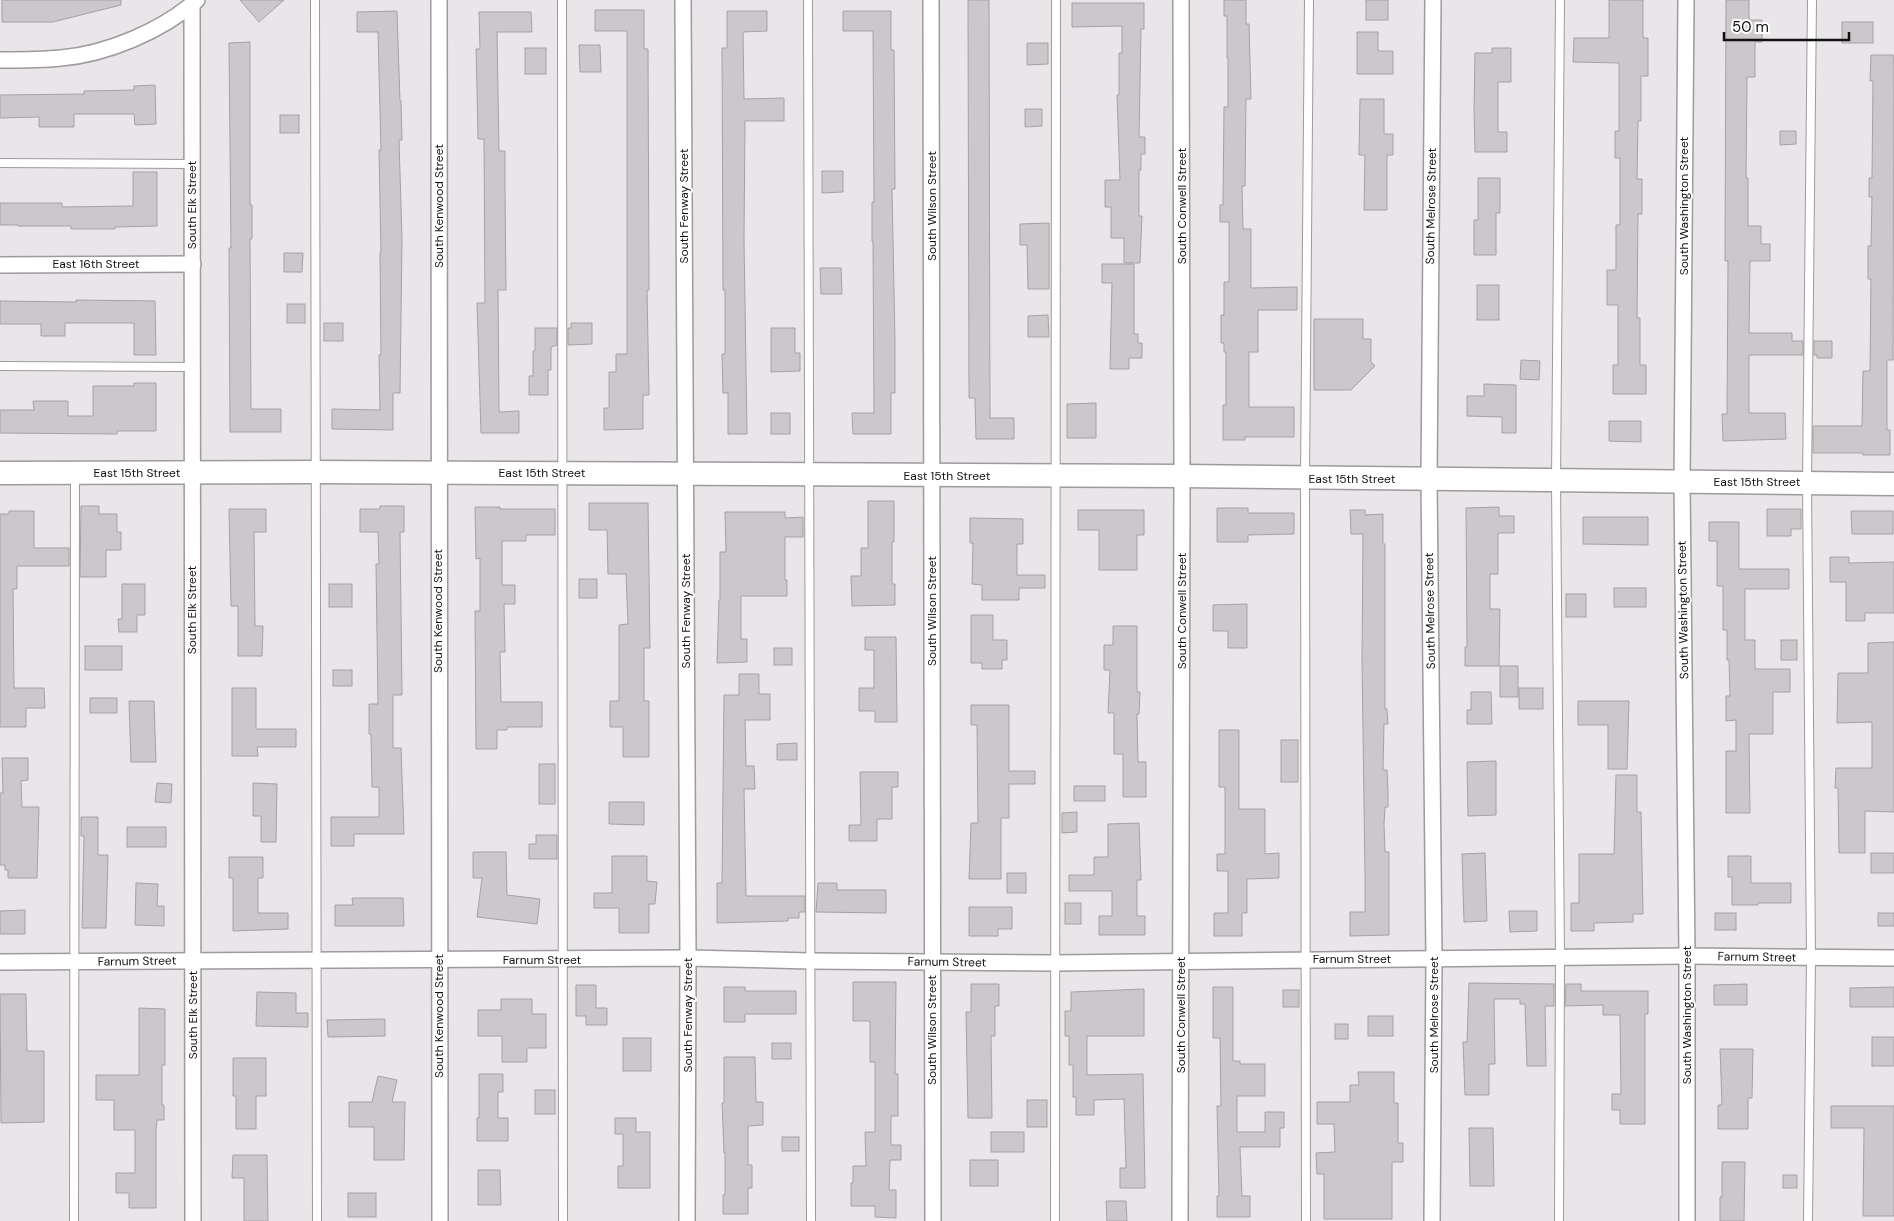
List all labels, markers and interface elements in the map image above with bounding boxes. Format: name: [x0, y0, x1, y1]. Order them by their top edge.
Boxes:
scale bar: [1724, 10, 1849, 42]
text: 50 m: [1732, 17, 1769, 37]
street label: South Washington Street: [1676, 136, 1692, 275]
street label: South Kenwood Street: [431, 144, 447, 268]
street label: South Conwell Street: [1174, 147, 1190, 264]
street label: South Melrose Street: [1422, 147, 1440, 264]
street label: South Fenway Street: [676, 148, 692, 263]
street label: South Wilson Street: [924, 151, 940, 261]
street label: South Elk Street: [184, 160, 200, 249]
street label: East 16th Street: [52, 256, 140, 272]
street label: East 15th Street: [94, 465, 181, 481]
street label: East 15th Street: [499, 465, 586, 481]
street label: East 15th Street: [904, 468, 991, 484]
street label: East 15th Street: [1309, 471, 1396, 487]
street label: East 15th Street: [1714, 474, 1801, 490]
street label: South Washington Street: [1674, 540, 1692, 679]
street label: South Kenwood Street: [430, 549, 446, 673]
street label: South Conwell Street: [1174, 552, 1190, 669]
street label: South Melrose Street: [1421, 552, 1439, 669]
street label: South Fenway Street: [678, 553, 694, 668]
street label: South Wilson Street: [924, 556, 940, 666]
street label: South Elk Street: [184, 565, 200, 654]
street label: South Washington Street: [1679, 945, 1695, 1084]
street label: Farnum Street: [1718, 948, 1797, 966]
street label: Farnum Street: [1313, 951, 1392, 967]
street label: Farnum Street: [98, 952, 177, 970]
street label: Farnum Street: [503, 952, 582, 968]
street label: Farnum Street: [908, 953, 987, 971]
street label: South Kenwood Street: [431, 954, 447, 1078]
street label: South Conwell Street: [1173, 956, 1189, 1073]
street label: South Melrose Street: [1426, 956, 1442, 1073]
street label: South Fenway Street: [680, 957, 696, 1072]
street label: South Elk Street: [185, 970, 201, 1059]
street label: South Wilson Street: [924, 975, 940, 1085]

